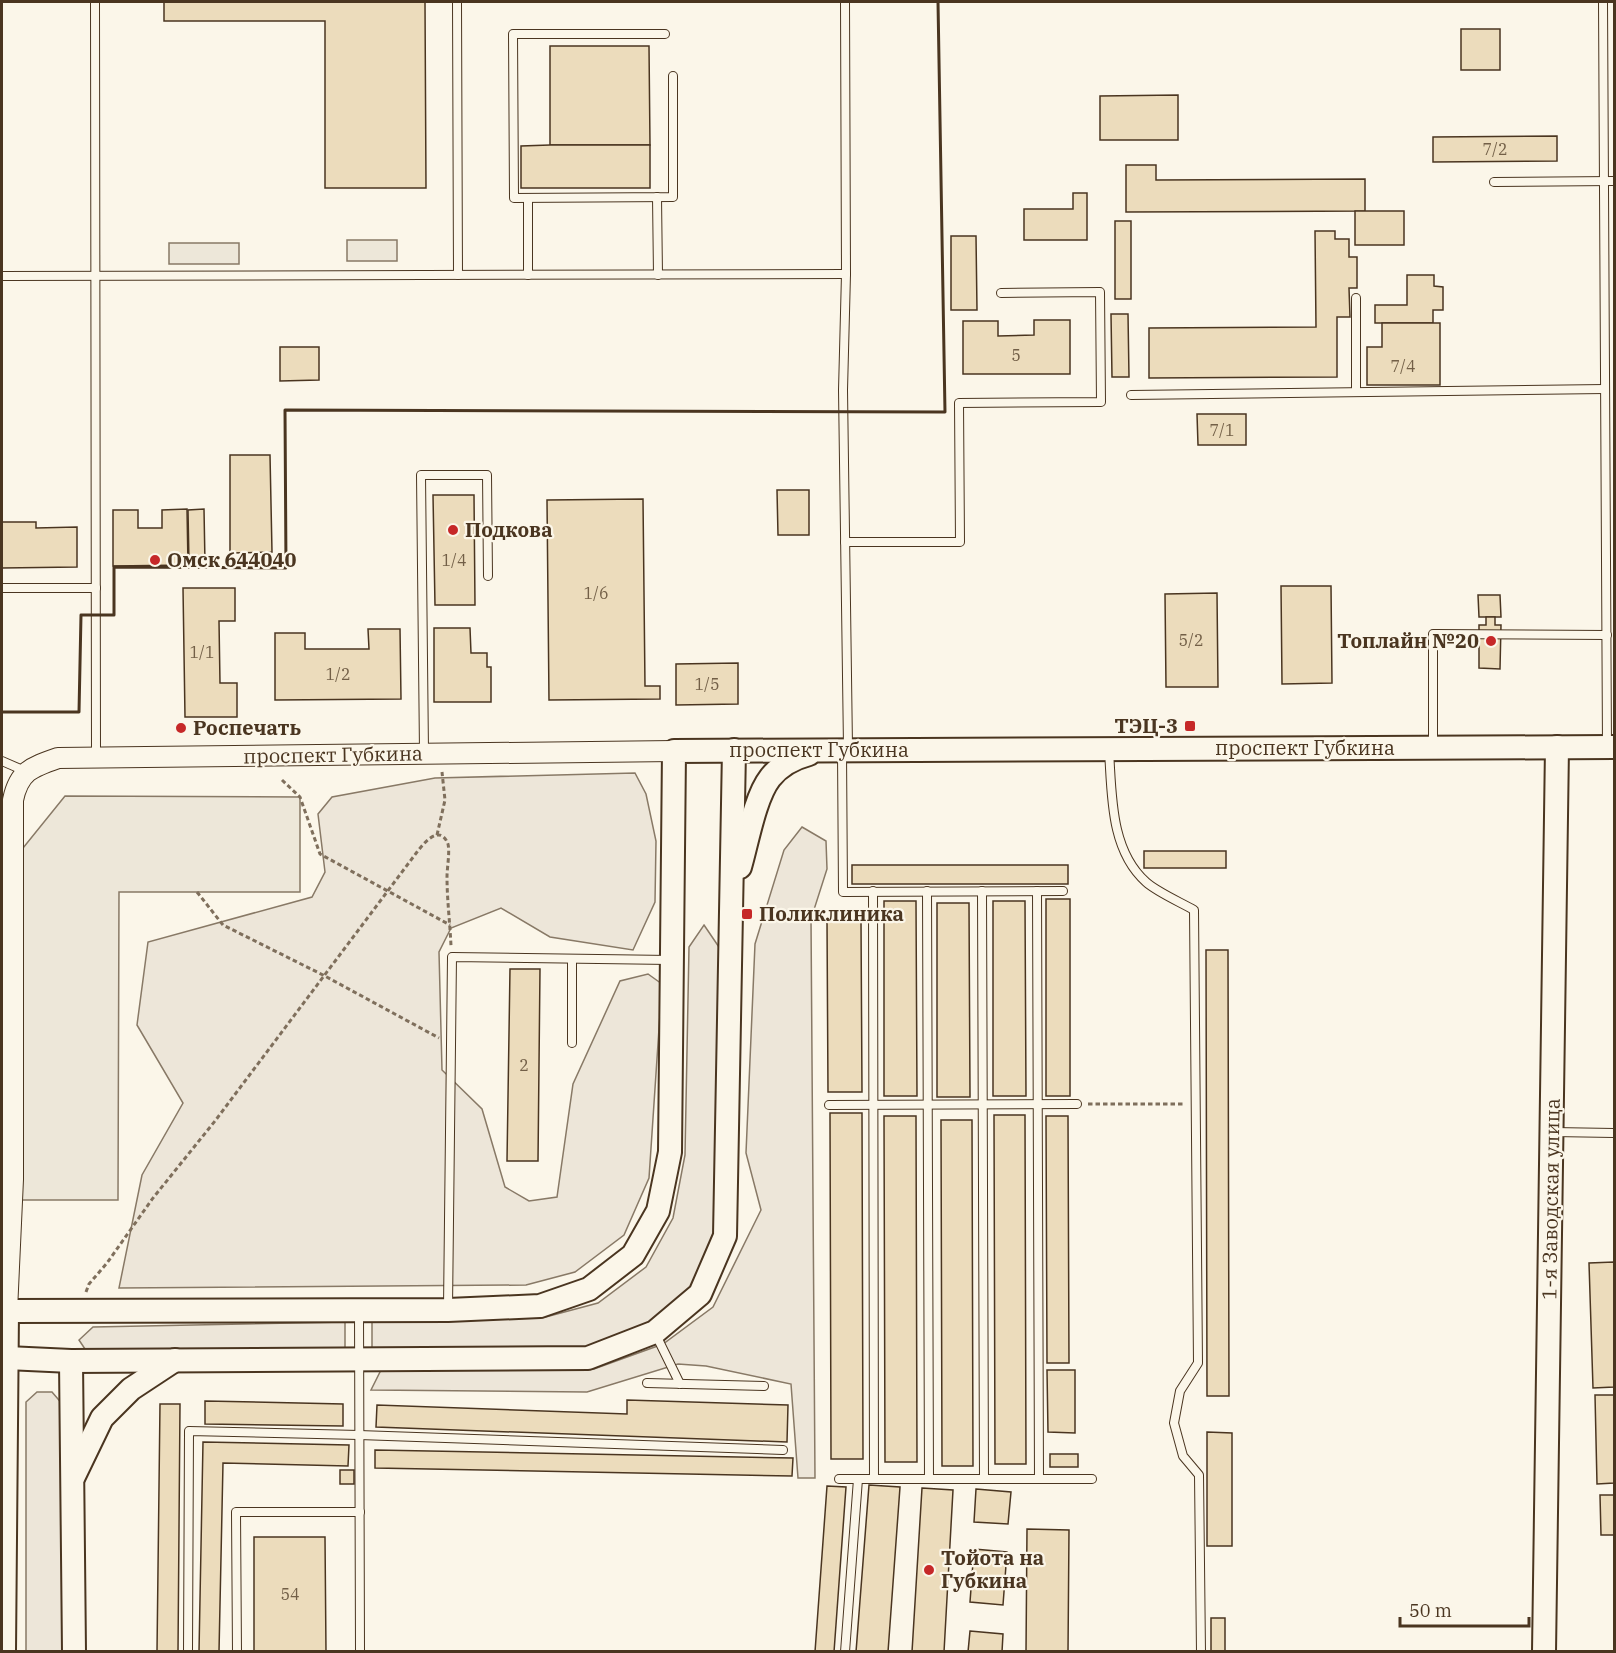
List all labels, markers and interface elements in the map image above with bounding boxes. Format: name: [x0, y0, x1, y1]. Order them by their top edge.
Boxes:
house number: 7/2: [1482, 139, 1508, 159]
house number: 5: [1011, 345, 1021, 365]
house number: 7/4: [1390, 356, 1416, 376]
house number: 7/1: [1209, 420, 1235, 440]
place label: Подкова: [465, 516, 553, 543]
marker: Подкова: [446, 523, 460, 537]
place label: Омск 644040: [167, 546, 297, 573]
house number: 1/4: [441, 550, 467, 570]
marker: Омск 644040: [148, 553, 162, 567]
house number: 1/6: [583, 583, 609, 603]
place label: Топлайн №20: [1337, 627, 1479, 654]
house number: 5/2: [1178, 630, 1204, 650]
marker: Топлайн №20: [1484, 634, 1498, 648]
house number: 1/1: [189, 642, 215, 662]
house number: 1/2: [325, 664, 351, 684]
house number: 1/5: [694, 674, 720, 694]
place label: ТЭЦ-3: [1115, 712, 1178, 739]
place label: Роспечать: [193, 714, 301, 741]
marker: ТЭЦ-3: [1183, 719, 1197, 733]
marker: Роспечать: [174, 721, 188, 735]
street label: проспект Губкина: [1215, 734, 1395, 761]
street label: проспект Губкина: [729, 736, 909, 763]
street label: проспект Губкина: [243, 739, 423, 770]
place label: Поликлиника: [759, 900, 904, 927]
marker: Поликлиника: [740, 907, 754, 921]
house number: 2: [519, 1055, 529, 1075]
street label: 1-я Заводская улица: [1535, 1098, 1566, 1300]
place label: Тойота на Губкина: [941, 1544, 1044, 1594]
marker: Тойота на Губкина: [922, 1563, 936, 1577]
house number: 54: [280, 1584, 300, 1604]
scale bar: [1400, 1590, 1529, 1628]
text: 50 m: [1409, 1599, 1452, 1622]

